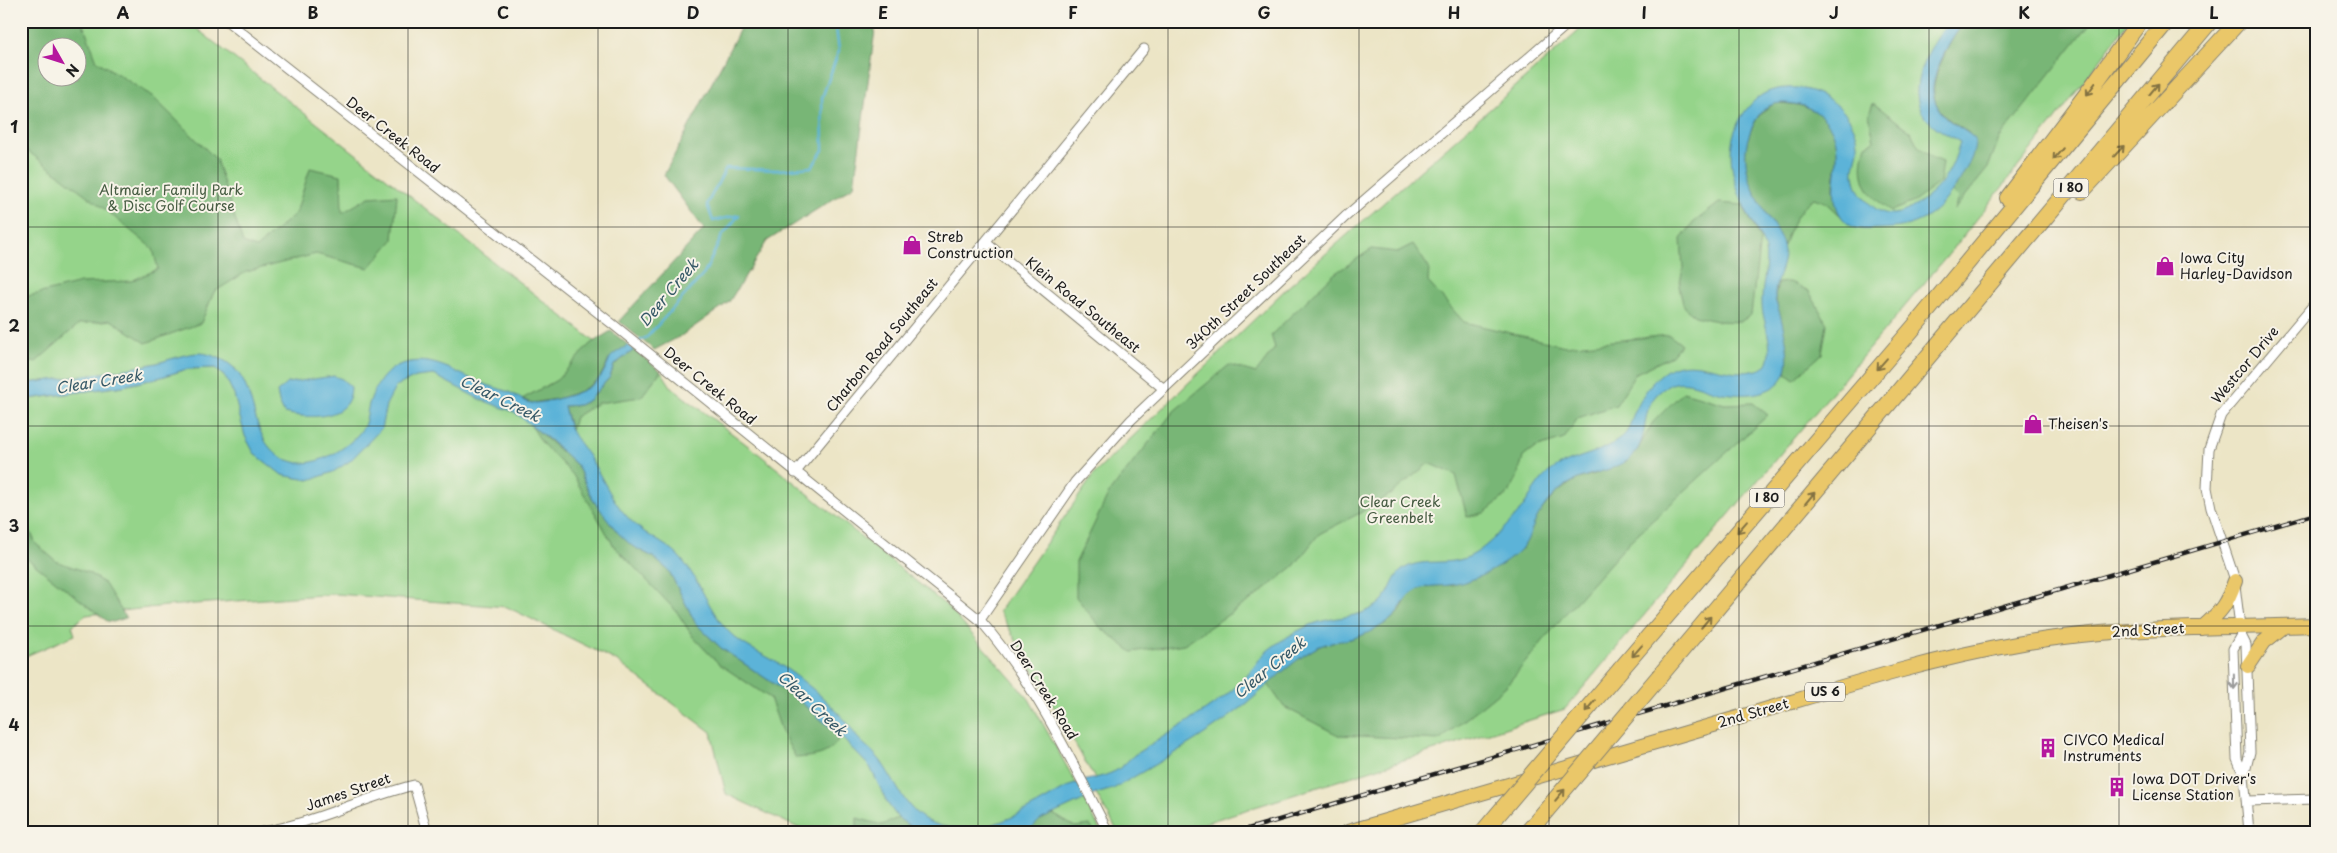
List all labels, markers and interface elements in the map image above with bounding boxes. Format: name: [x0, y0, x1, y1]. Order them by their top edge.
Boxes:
text: A: [117, 0, 130, 24]
text: B: [308, 0, 319, 24]
text: C: [497, 0, 509, 24]
text: D: [687, 0, 699, 24]
text: E: [878, 0, 888, 24]
text: F: [1068, 0, 1078, 24]
text: G: [1257, 0, 1271, 24]
text: H: [1448, 0, 1460, 24]
text: I: [1641, 0, 1647, 24]
text: J: [1829, 0, 1839, 24]
text: K: [2018, 0, 2030, 24]
text: L: [2209, 0, 2219, 24]
north arrow: [38, 38, 88, 88]
text: N: [61, 60, 84, 81]
one-way arrow: [2086, 82, 2096, 96]
one-way arrow: [2149, 83, 2160, 96]
street label: Deer Creek Road: [342, 91, 445, 178]
text: 1: [10, 114, 18, 138]
one-way arrow: [2113, 145, 2125, 158]
one-way arrow: [2053, 147, 2064, 160]
road number: I 80: [2054, 178, 2088, 198]
park label: Altmaier Family Park & Disc Golf Course: [99, 179, 244, 216]
place label: Streb Construction: [927, 226, 1013, 263]
street label: 340th Street Southeast: [1181, 229, 1310, 354]
shop icon: Streb Construction: [901, 234, 923, 256]
place label: Iowa City Harley-Davidson: [2180, 247, 2293, 284]
water label: Deer Creek: [633, 252, 704, 331]
street label: Klein Road Southeast: [1021, 252, 1146, 358]
shop icon: Iowa City Harley-Davidson: [2154, 255, 2176, 277]
street label: Charbon Road Southeast: [821, 273, 943, 416]
text: 2: [8, 313, 20, 337]
street label: Westcor Drive: [2206, 321, 2283, 408]
street label: Deer Creek Road: [659, 342, 761, 430]
one-way arrow: [1877, 357, 1888, 370]
water label: Clear Creek: [54, 362, 144, 399]
water label: Clear Creek: [457, 368, 546, 427]
shop icon: Theisen's: [2022, 413, 2044, 435]
place label: Theisen's: [2048, 413, 2108, 434]
road number: I 80: [1750, 488, 1784, 508]
park label: Clear Creek Greenbelt: [1359, 491, 1441, 528]
one-way arrow: [1805, 491, 1816, 504]
text: 3: [9, 513, 19, 537]
one-way arrow: [1737, 521, 1748, 534]
one-way arrow: [1700, 616, 1711, 629]
street label: 2nd Street: [2111, 617, 2185, 642]
water label: Clear Creek: [1228, 630, 1311, 703]
street label: Deer Creek Road: [1005, 636, 1083, 744]
one-way arrow: [1631, 644, 1642, 657]
water label: Clear Creek: [773, 665, 853, 742]
one-way arrow: [2229, 673, 2239, 689]
road number: US 6: [1805, 682, 1845, 702]
street label: 2nd Street: [1715, 692, 1791, 733]
one-way arrow: [1584, 700, 1595, 713]
text: 4: [9, 712, 20, 736]
place label: CIVCO Medical Instruments: [2063, 729, 2165, 766]
building icon: CIVCO Medical Instruments: [2037, 737, 2059, 759]
street label: James Street: [303, 767, 393, 816]
place label: Iowa DOT Driver's License Station: [2132, 768, 2256, 805]
building icon: Iowa DOT Driver's License Station: [2106, 776, 2128, 798]
one-way arrow: [1554, 788, 1565, 801]

